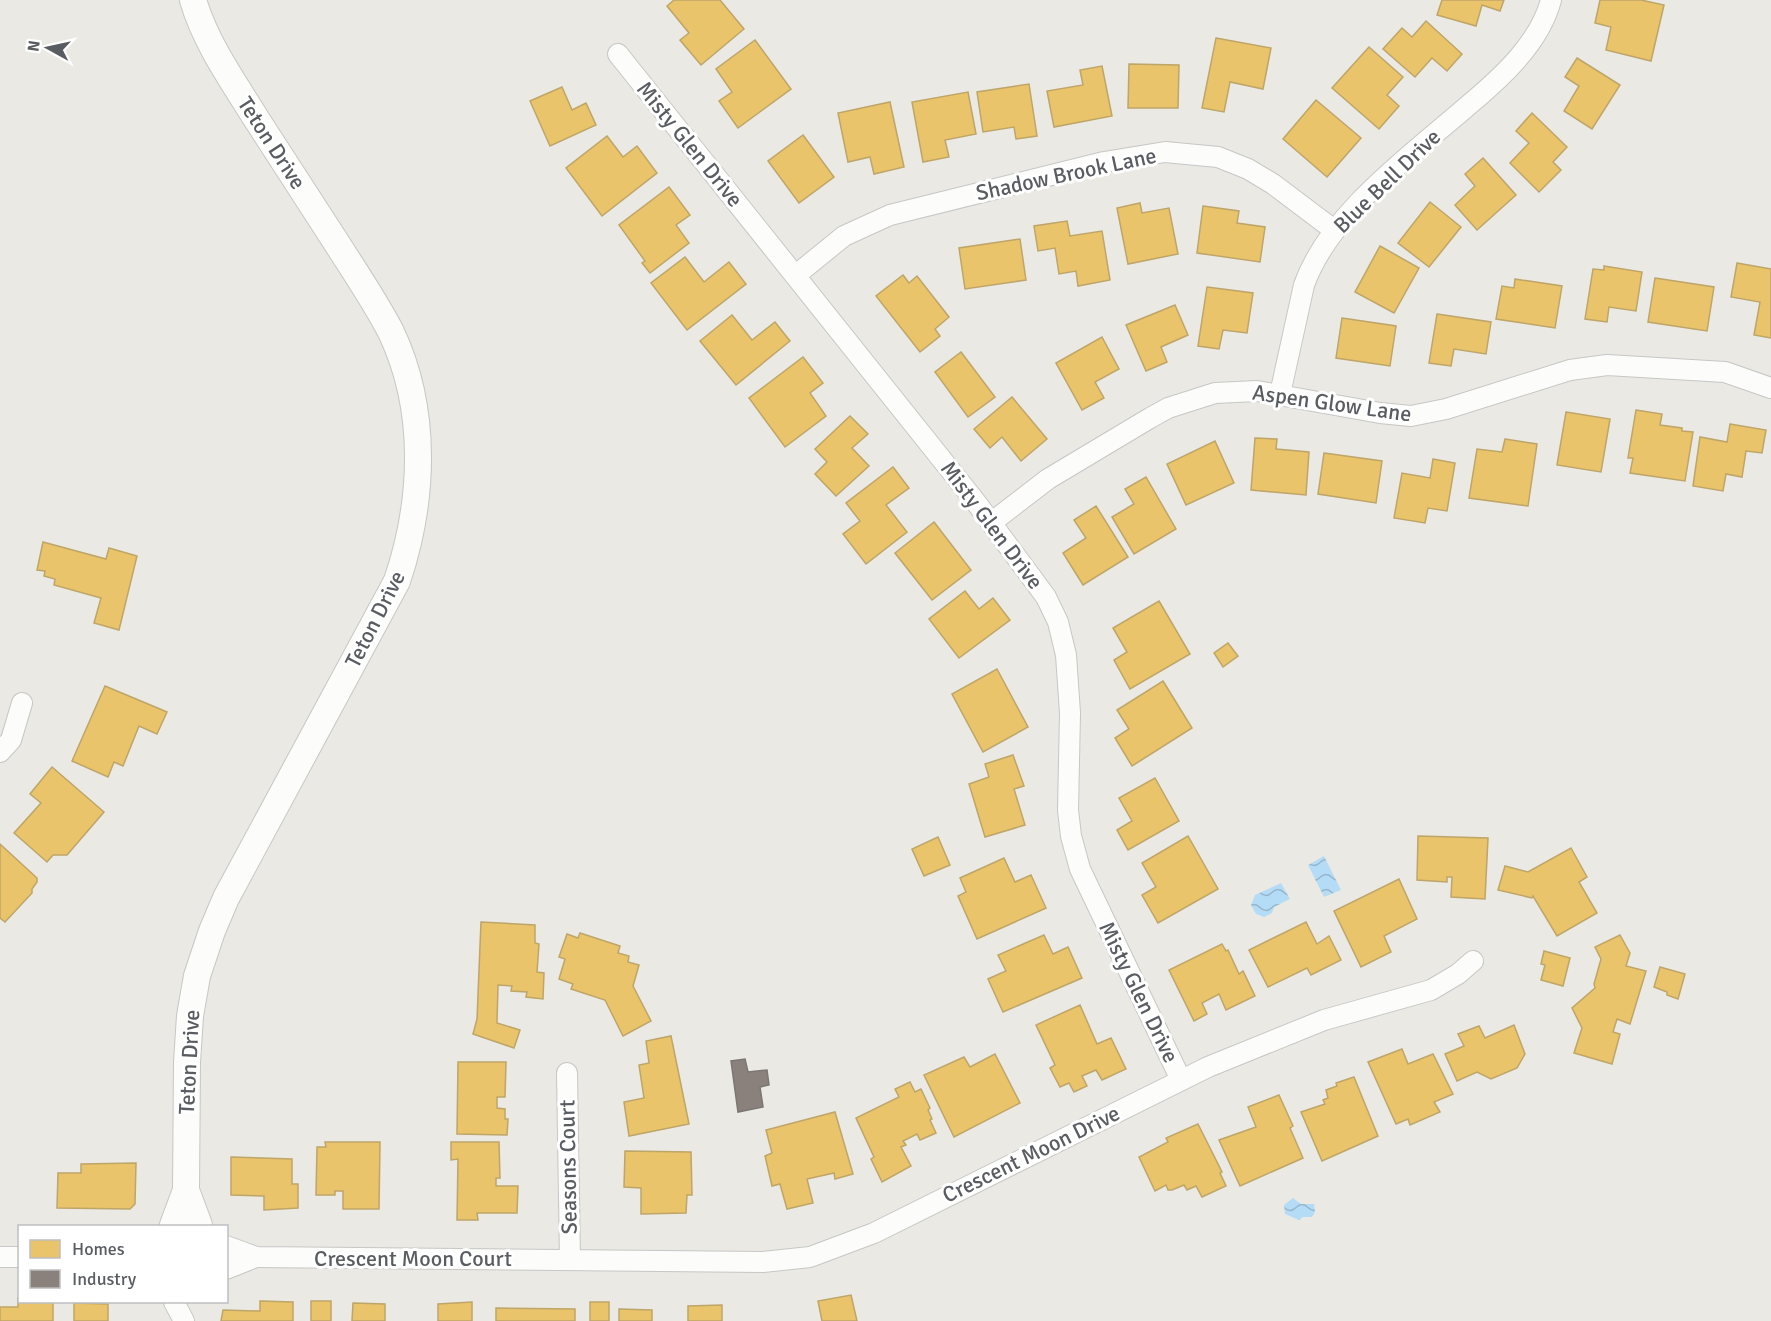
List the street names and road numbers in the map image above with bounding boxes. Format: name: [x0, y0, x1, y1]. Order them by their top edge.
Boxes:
street label: Misty Glen Drive: [631, 76, 749, 212]
street label: Teton Drive: [232, 92, 312, 194]
street label: Blue Bell Drive: [1328, 123, 1446, 239]
street label: Shadow Brook Lane: [973, 142, 1159, 206]
street label: Aspen Glow Lane: [1251, 378, 1413, 428]
street label: Misty Glen Drive: [935, 455, 1049, 595]
street label: Teton Drive: [339, 566, 411, 672]
street label: Misty Glen Drive: [1093, 917, 1185, 1067]
street label: Teton Drive: [173, 1009, 205, 1115]
street label: Seasons Court: [553, 1099, 583, 1235]
street label: Crescent Moon Drive: [938, 1099, 1124, 1209]
street label: Crescent Moon Court: [314, 1245, 512, 1272]

